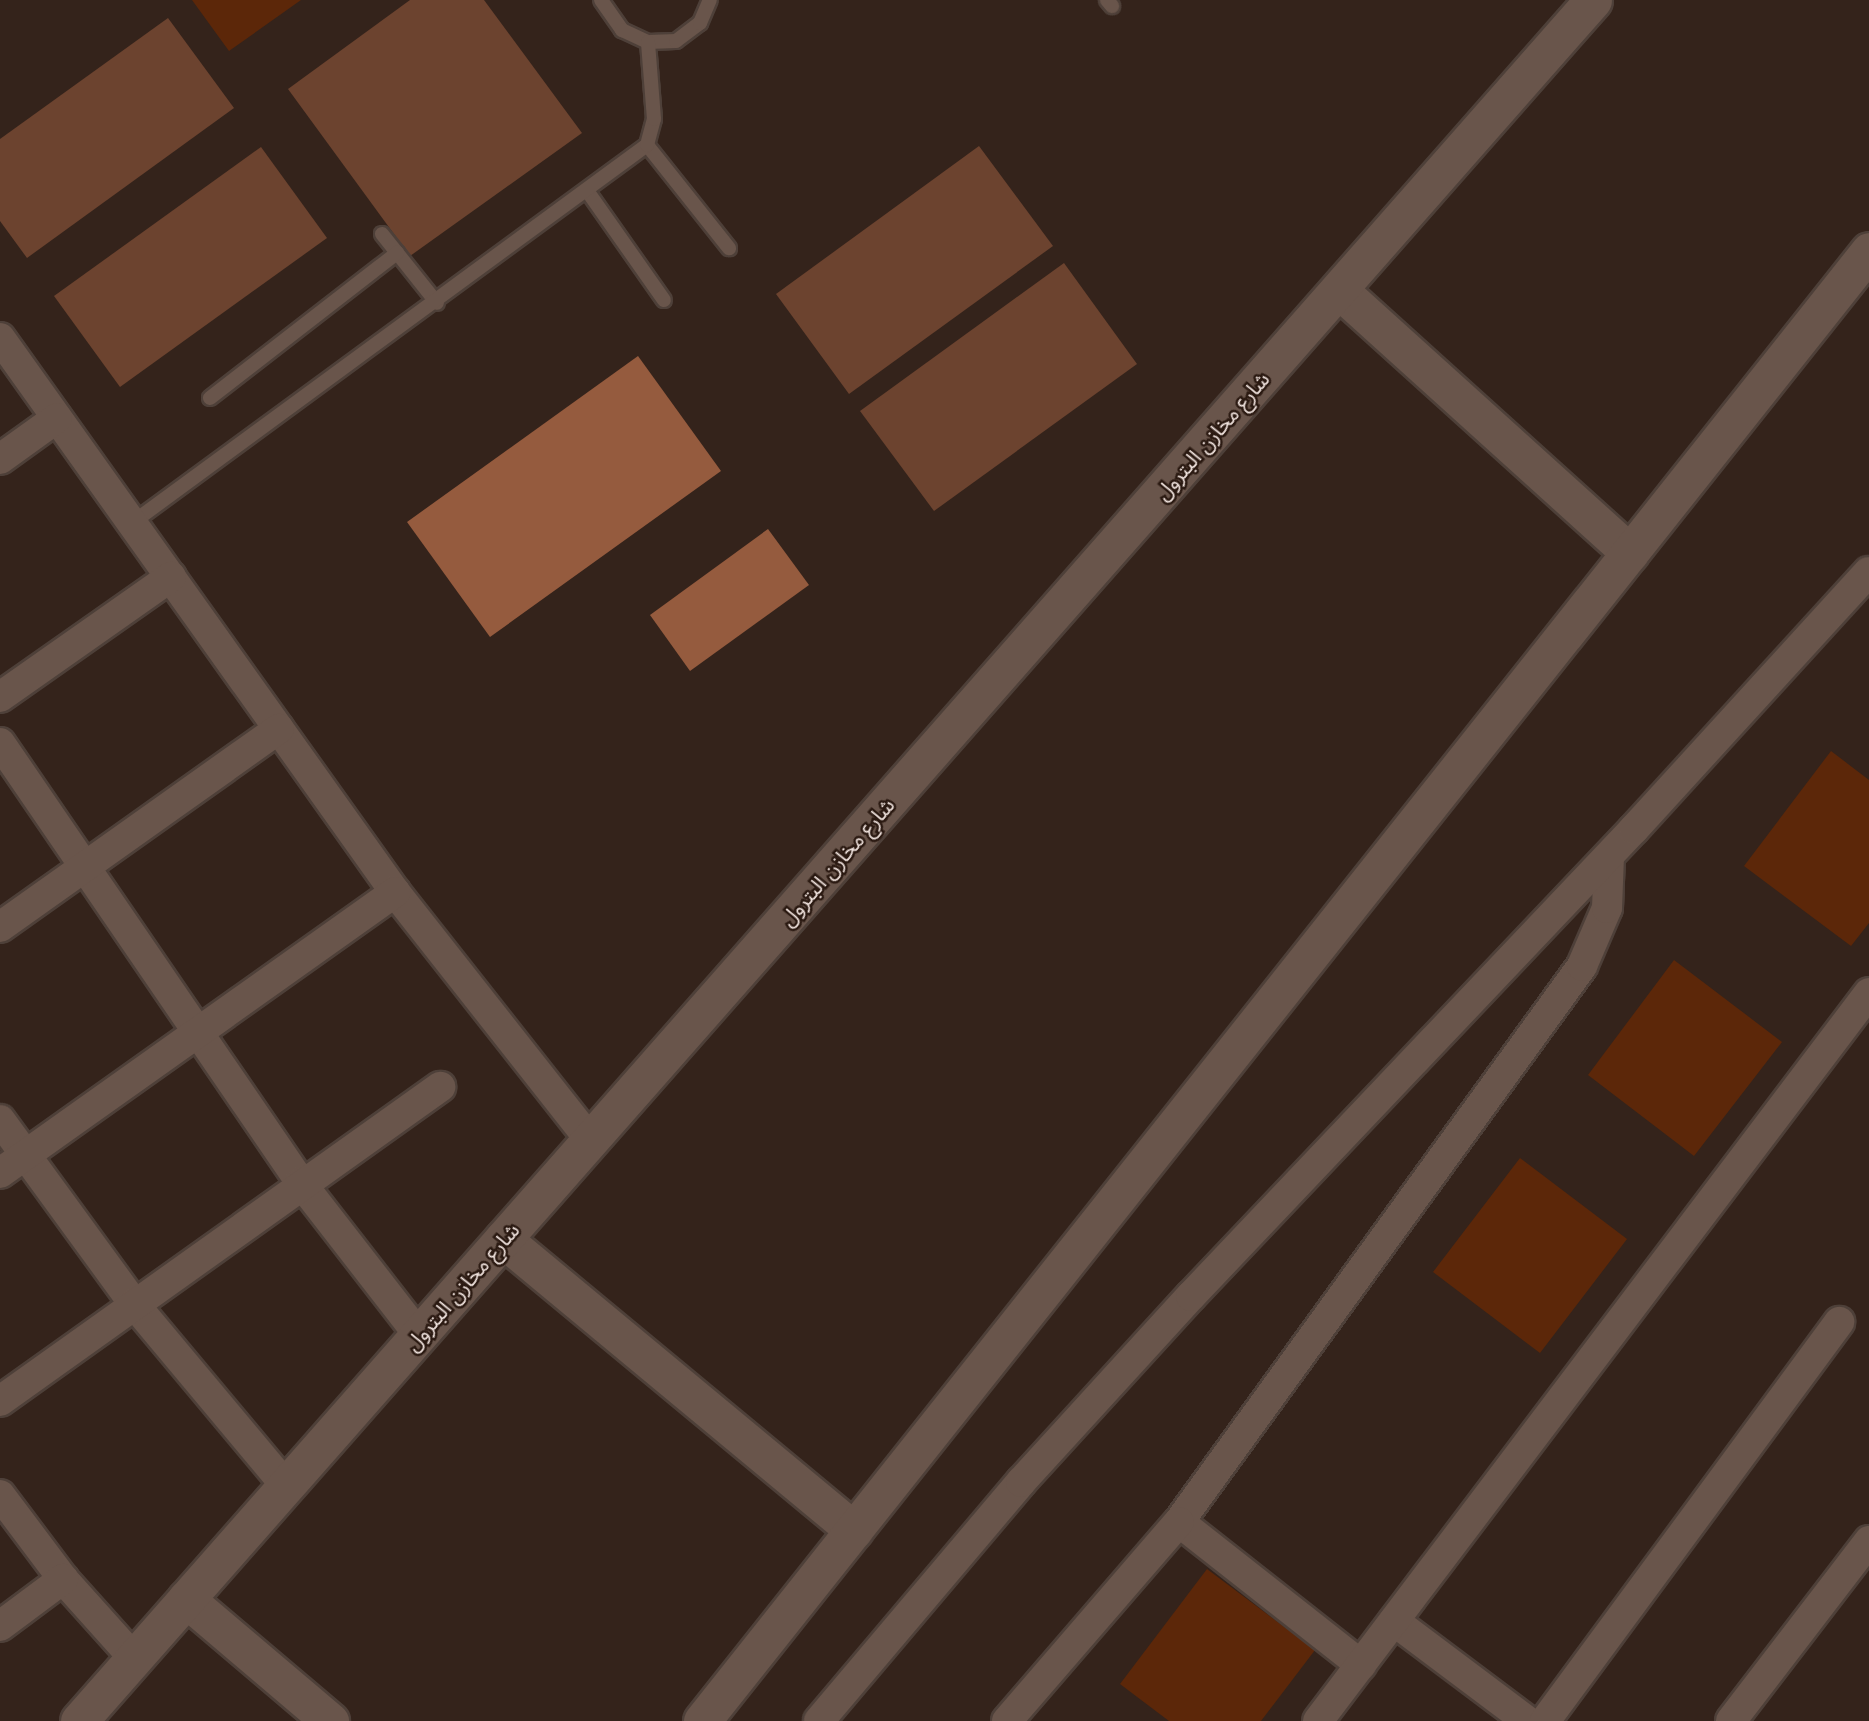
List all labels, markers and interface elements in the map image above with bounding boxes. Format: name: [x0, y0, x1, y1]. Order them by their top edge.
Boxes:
street label: شارع مخازن البترول: [1148, 366, 1274, 504]
street label: شارع مخازن البترول: [773, 792, 899, 930]
street label: شارع مخازن البترول: [398, 1217, 524, 1355]

